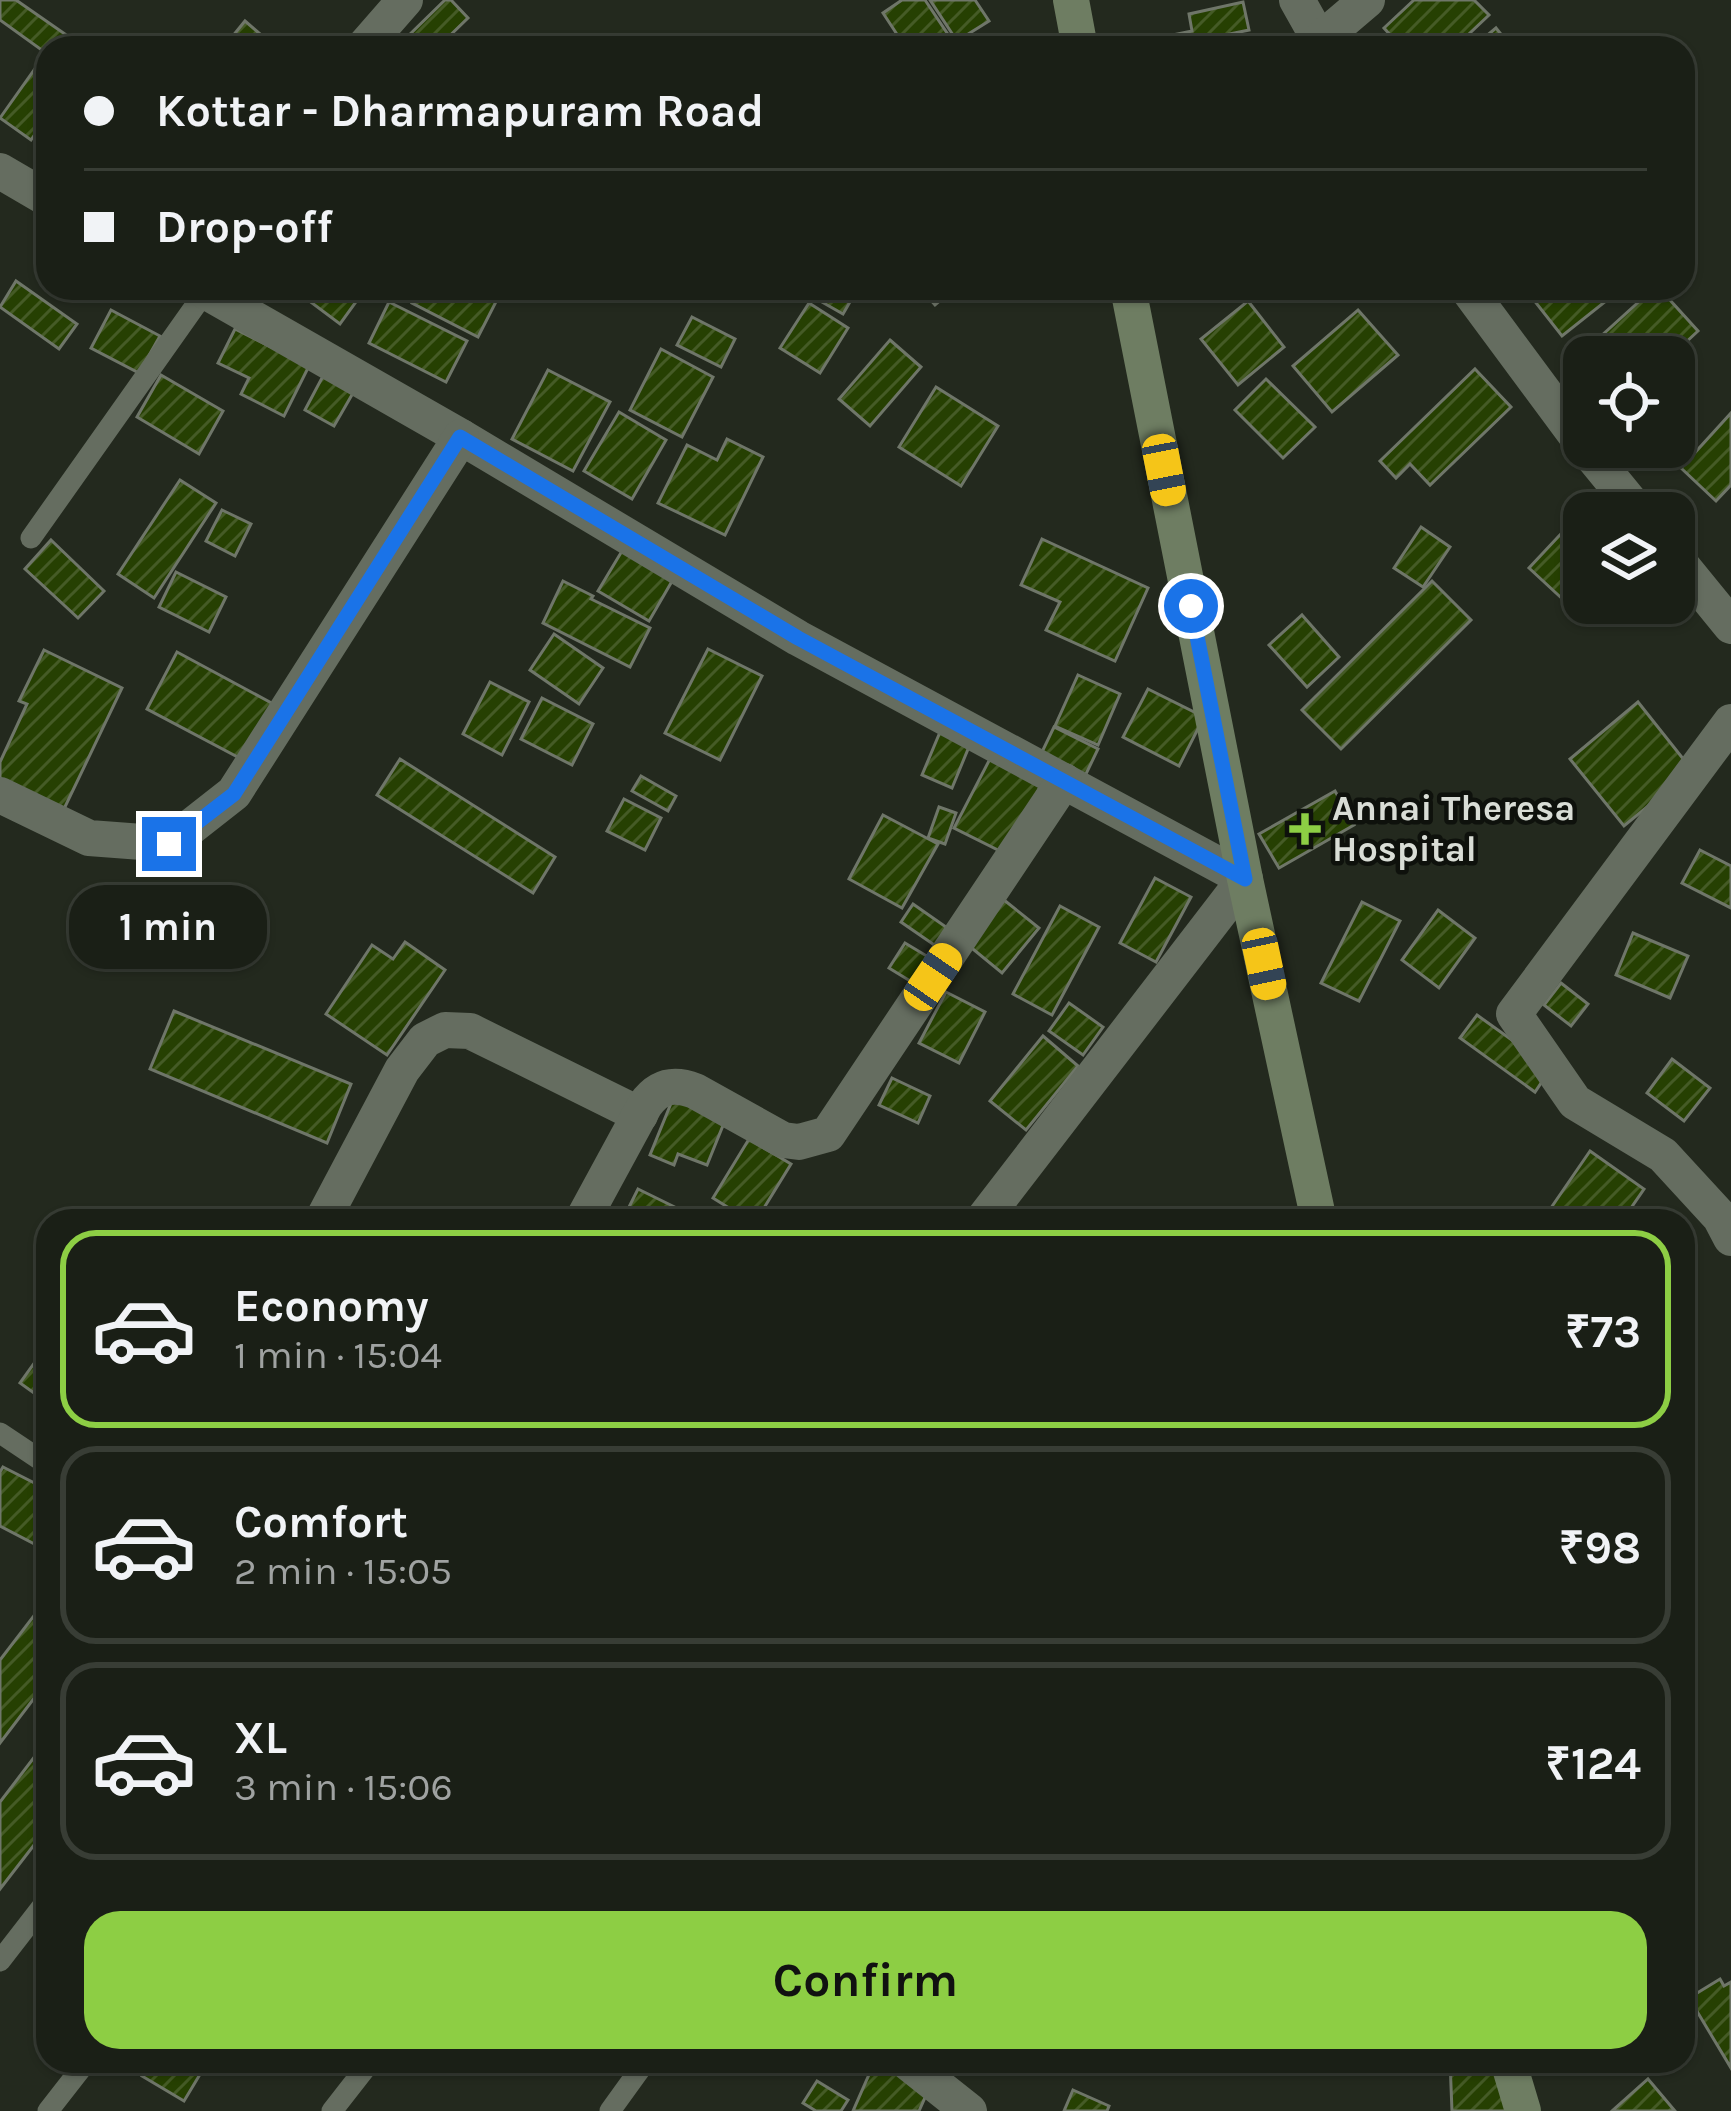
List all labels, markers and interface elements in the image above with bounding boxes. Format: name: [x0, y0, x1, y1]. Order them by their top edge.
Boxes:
text: Kottar - Dharmapuram Road: [156, 85, 764, 137]
text: Drop-off: [156, 201, 333, 253]
map controls: [1563, 336, 1695, 624]
button: locate: [1563, 336, 1695, 468]
car: [1139, 431, 1189, 509]
button: layers: [1563, 492, 1695, 624]
route start: [1164, 579, 1218, 633]
place label: Annai Theresa Hospital: [1332, 787, 1575, 870]
marker: Annai Theresa Hospital: [1289, 813, 1321, 845]
route end: [142, 817, 196, 871]
callout: 1 min: [70, 886, 268, 970]
text: 1 min: [119, 904, 217, 950]
car: [1239, 925, 1289, 1003]
car: [898, 937, 968, 1017]
icon: car: [90, 1275, 198, 1383]
text: Economy: [234, 1280, 429, 1332]
text: ₹73: [1565, 1306, 1641, 1358]
text: 1 min · 15:04: [234, 1332, 442, 1378]
icon: car: [90, 1491, 198, 1599]
text: Comfort: [234, 1496, 408, 1548]
text: ₹98: [1559, 1522, 1641, 1574]
text: 2 min · 15:05: [234, 1548, 452, 1594]
icon: car: [90, 1707, 198, 1815]
text: XL: [234, 1712, 287, 1764]
text: ₹124: [1545, 1738, 1641, 1790]
text: 3 min · 15:06: [234, 1764, 453, 1810]
button: Confirm: [84, 1911, 1647, 2049]

